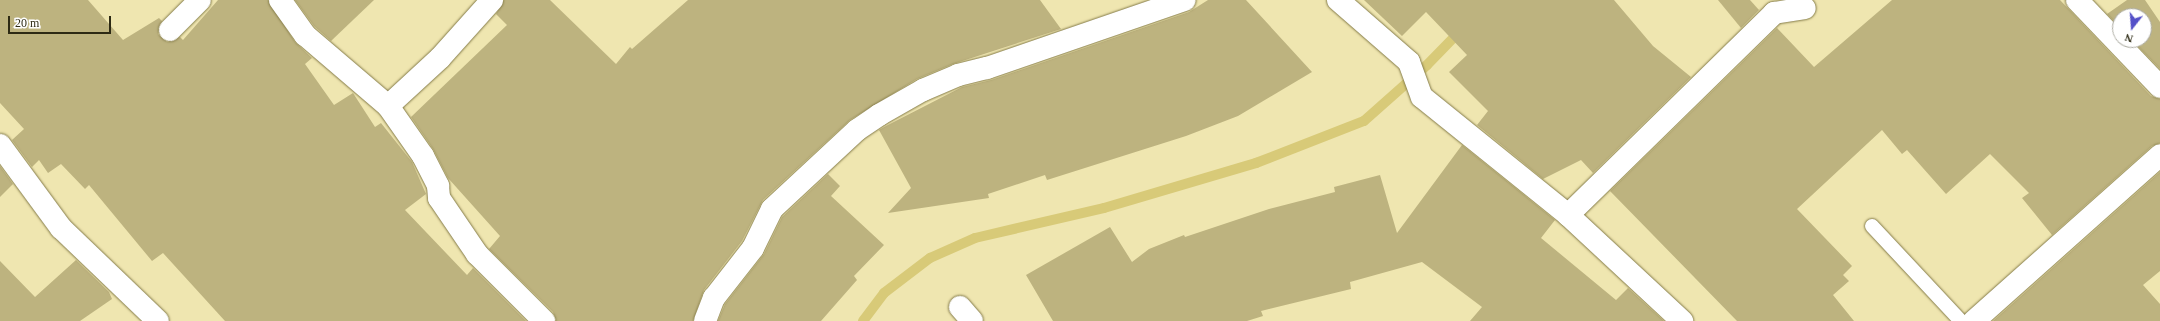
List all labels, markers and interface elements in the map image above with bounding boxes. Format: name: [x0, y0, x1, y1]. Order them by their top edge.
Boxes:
scale bar: [10, 8, 113, 34]
north arrow: [2112, 8, 2152, 48]
text: 20 m: [15, 16, 39, 30]
text: N: [2123, 32, 2134, 45]

